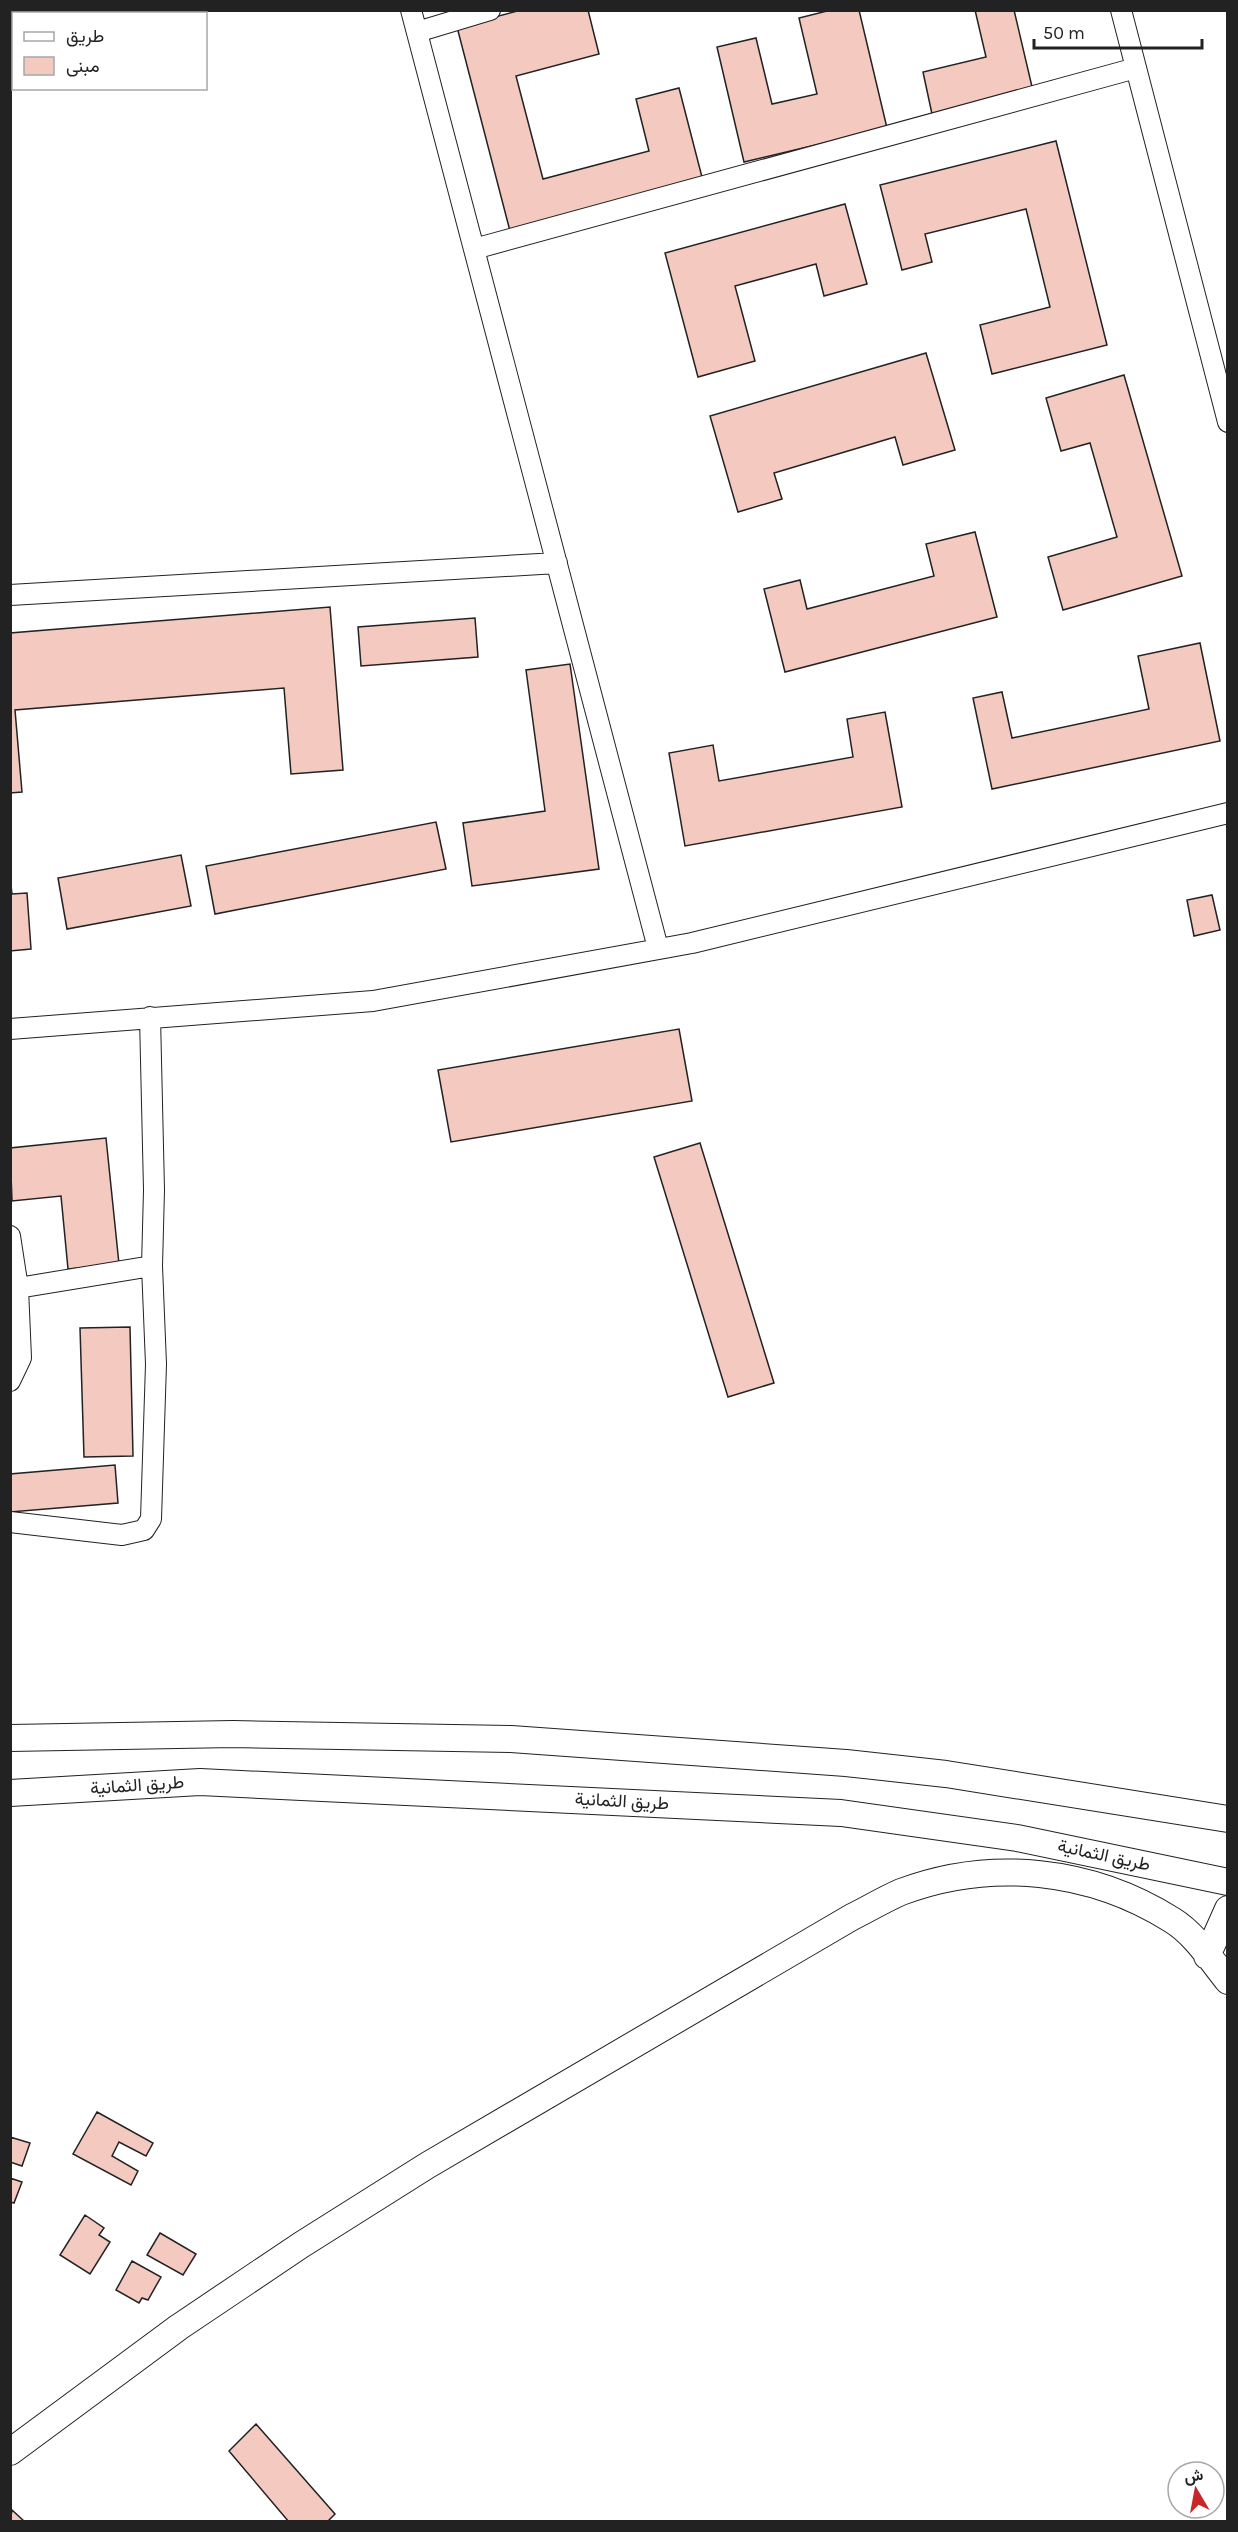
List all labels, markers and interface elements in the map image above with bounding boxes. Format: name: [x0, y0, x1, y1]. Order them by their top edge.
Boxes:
legend: [12, 12, 207, 90]
scale bar: [1034, 12, 1202, 50]
text: 50 m: [1043, 22, 1085, 44]
text: طريق: [66, 25, 104, 47]
text: مبنى: [66, 55, 100, 77]
street label: طريق الثمانية: [89, 1771, 185, 1799]
street label: طريق الثمانية: [574, 1788, 670, 1814]
street label: طريق الثمانية: [1056, 1834, 1152, 1876]
north arrow: [1166, 2460, 1226, 2520]
text: ش: [1182, 2465, 1205, 2487]

